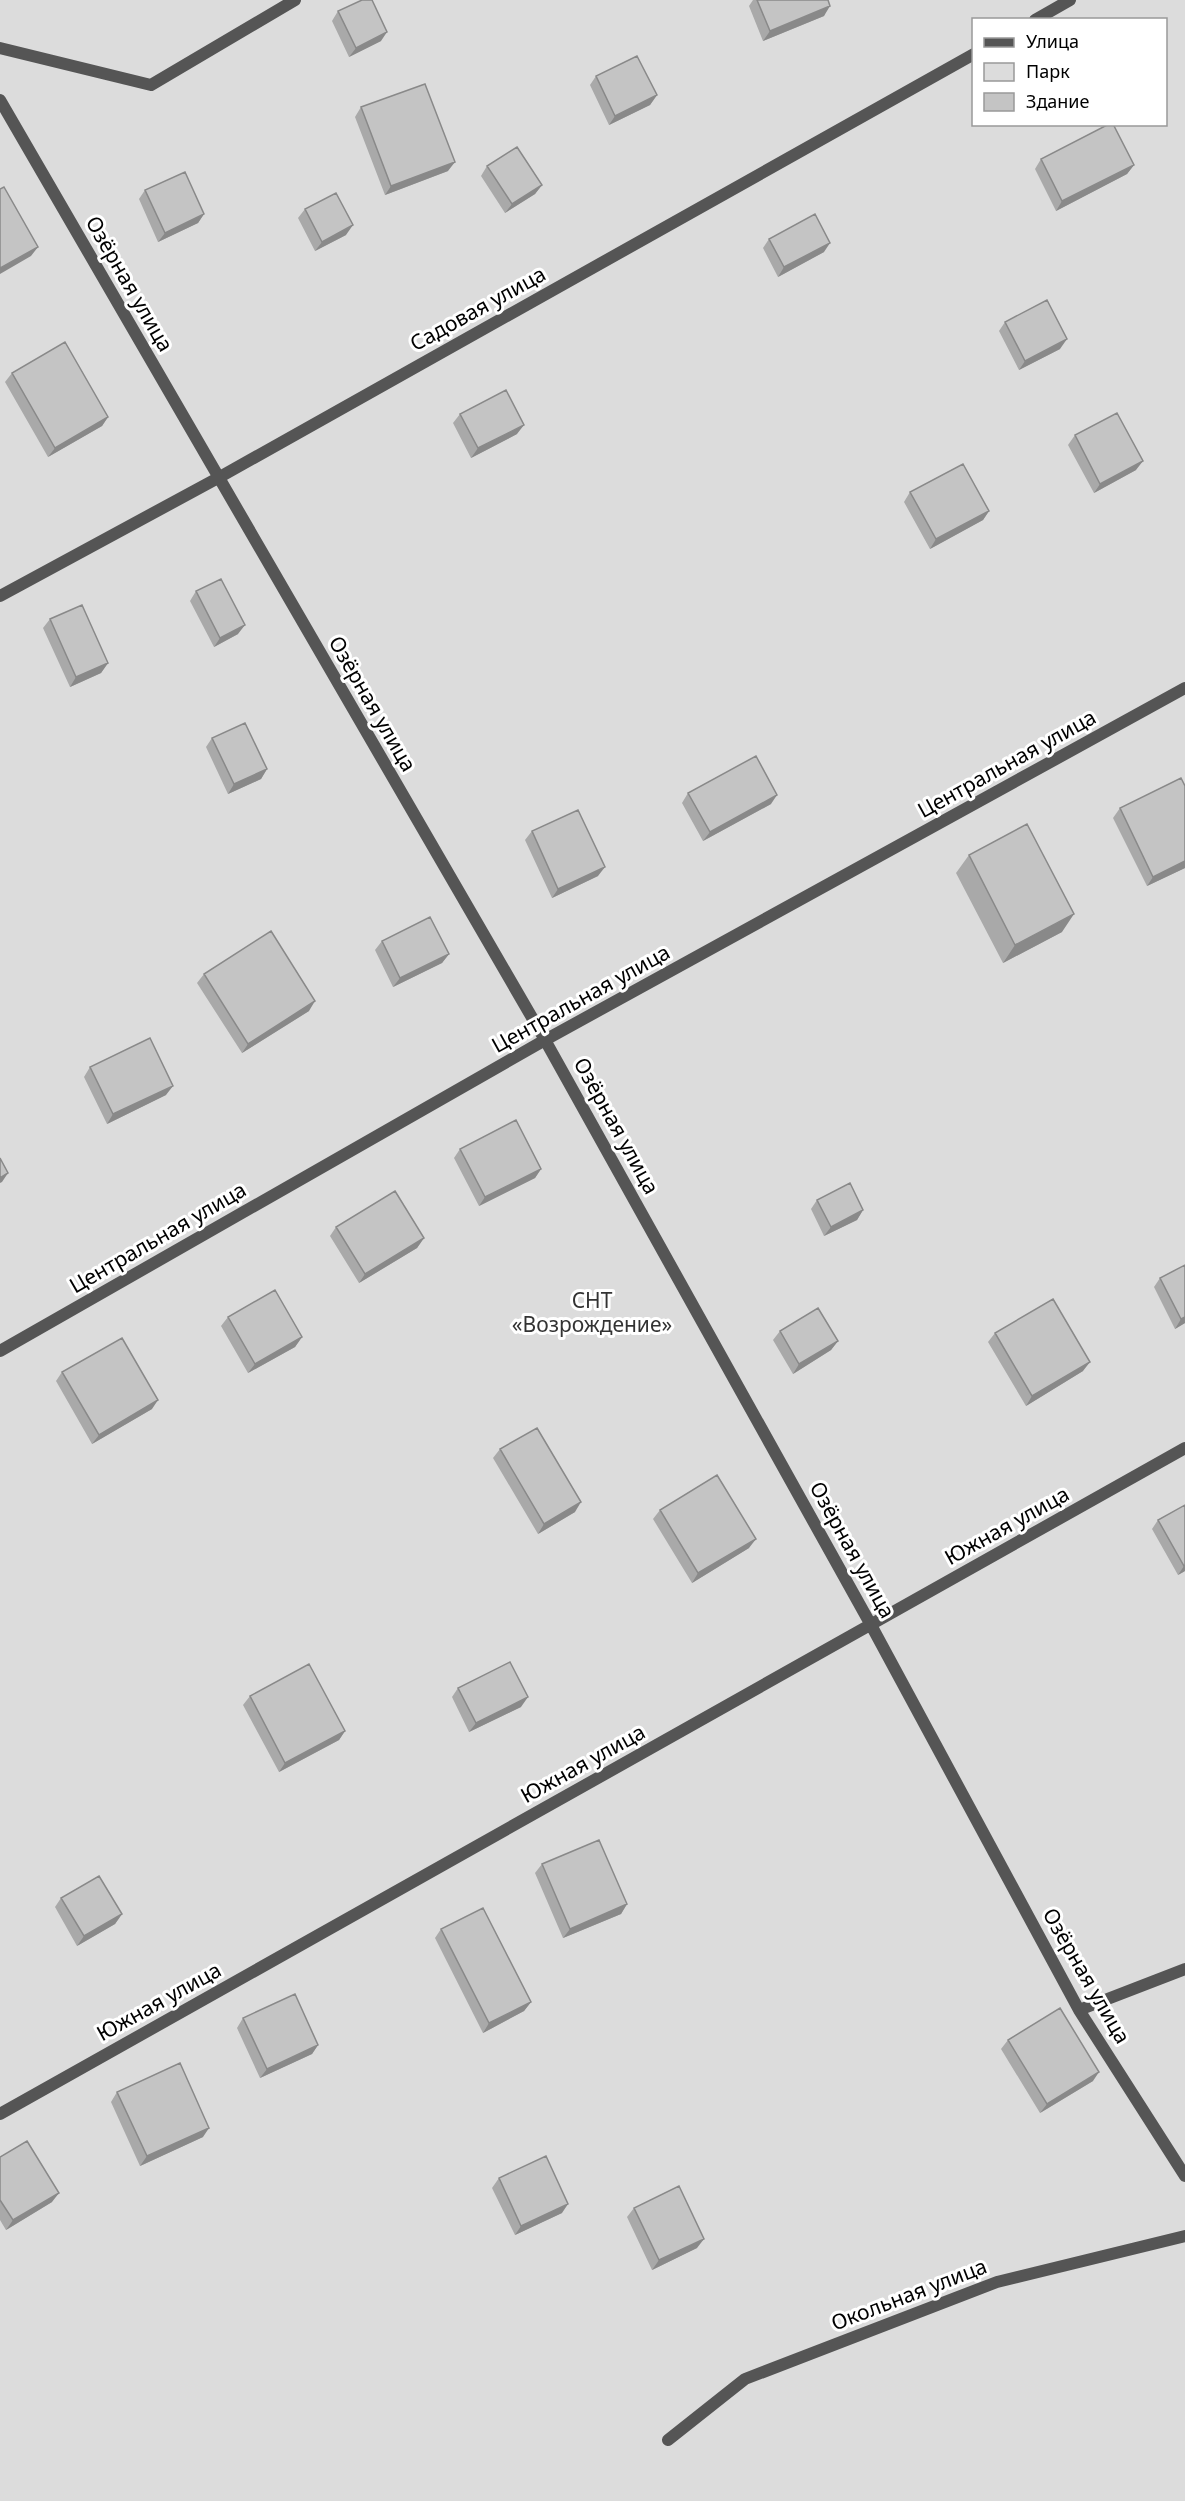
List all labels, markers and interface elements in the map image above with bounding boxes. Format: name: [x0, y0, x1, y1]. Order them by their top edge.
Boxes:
legend: [972, 18, 1167, 126]
text: Улица: [1026, 29, 1079, 53]
text: Парк: [1026, 59, 1070, 83]
text: Здание: [1026, 89, 1090, 113]
street label: Озёрная улица: [80, 211, 180, 356]
street label: Садовая улица: [405, 259, 550, 357]
street label: Озёрная улица: [323, 631, 423, 776]
street label: Центральная улица: [912, 702, 1101, 824]
street label: Центральная улица: [486, 937, 675, 1059]
street label: Озёрная улица: [568, 1052, 666, 1199]
street label: Центральная улица: [64, 1175, 251, 1299]
park label: СНТ «Возрождение»: [512, 1286, 672, 1338]
street label: Озёрная улица: [804, 1476, 902, 1623]
street label: Южная улица: [939, 1479, 1074, 1571]
street label: Южная улица: [515, 1717, 650, 1809]
street label: Озёрная улица: [1037, 1903, 1137, 2048]
street label: Южная улица: [91, 1955, 226, 2047]
street label: Окольная улица: [827, 2251, 991, 2337]

